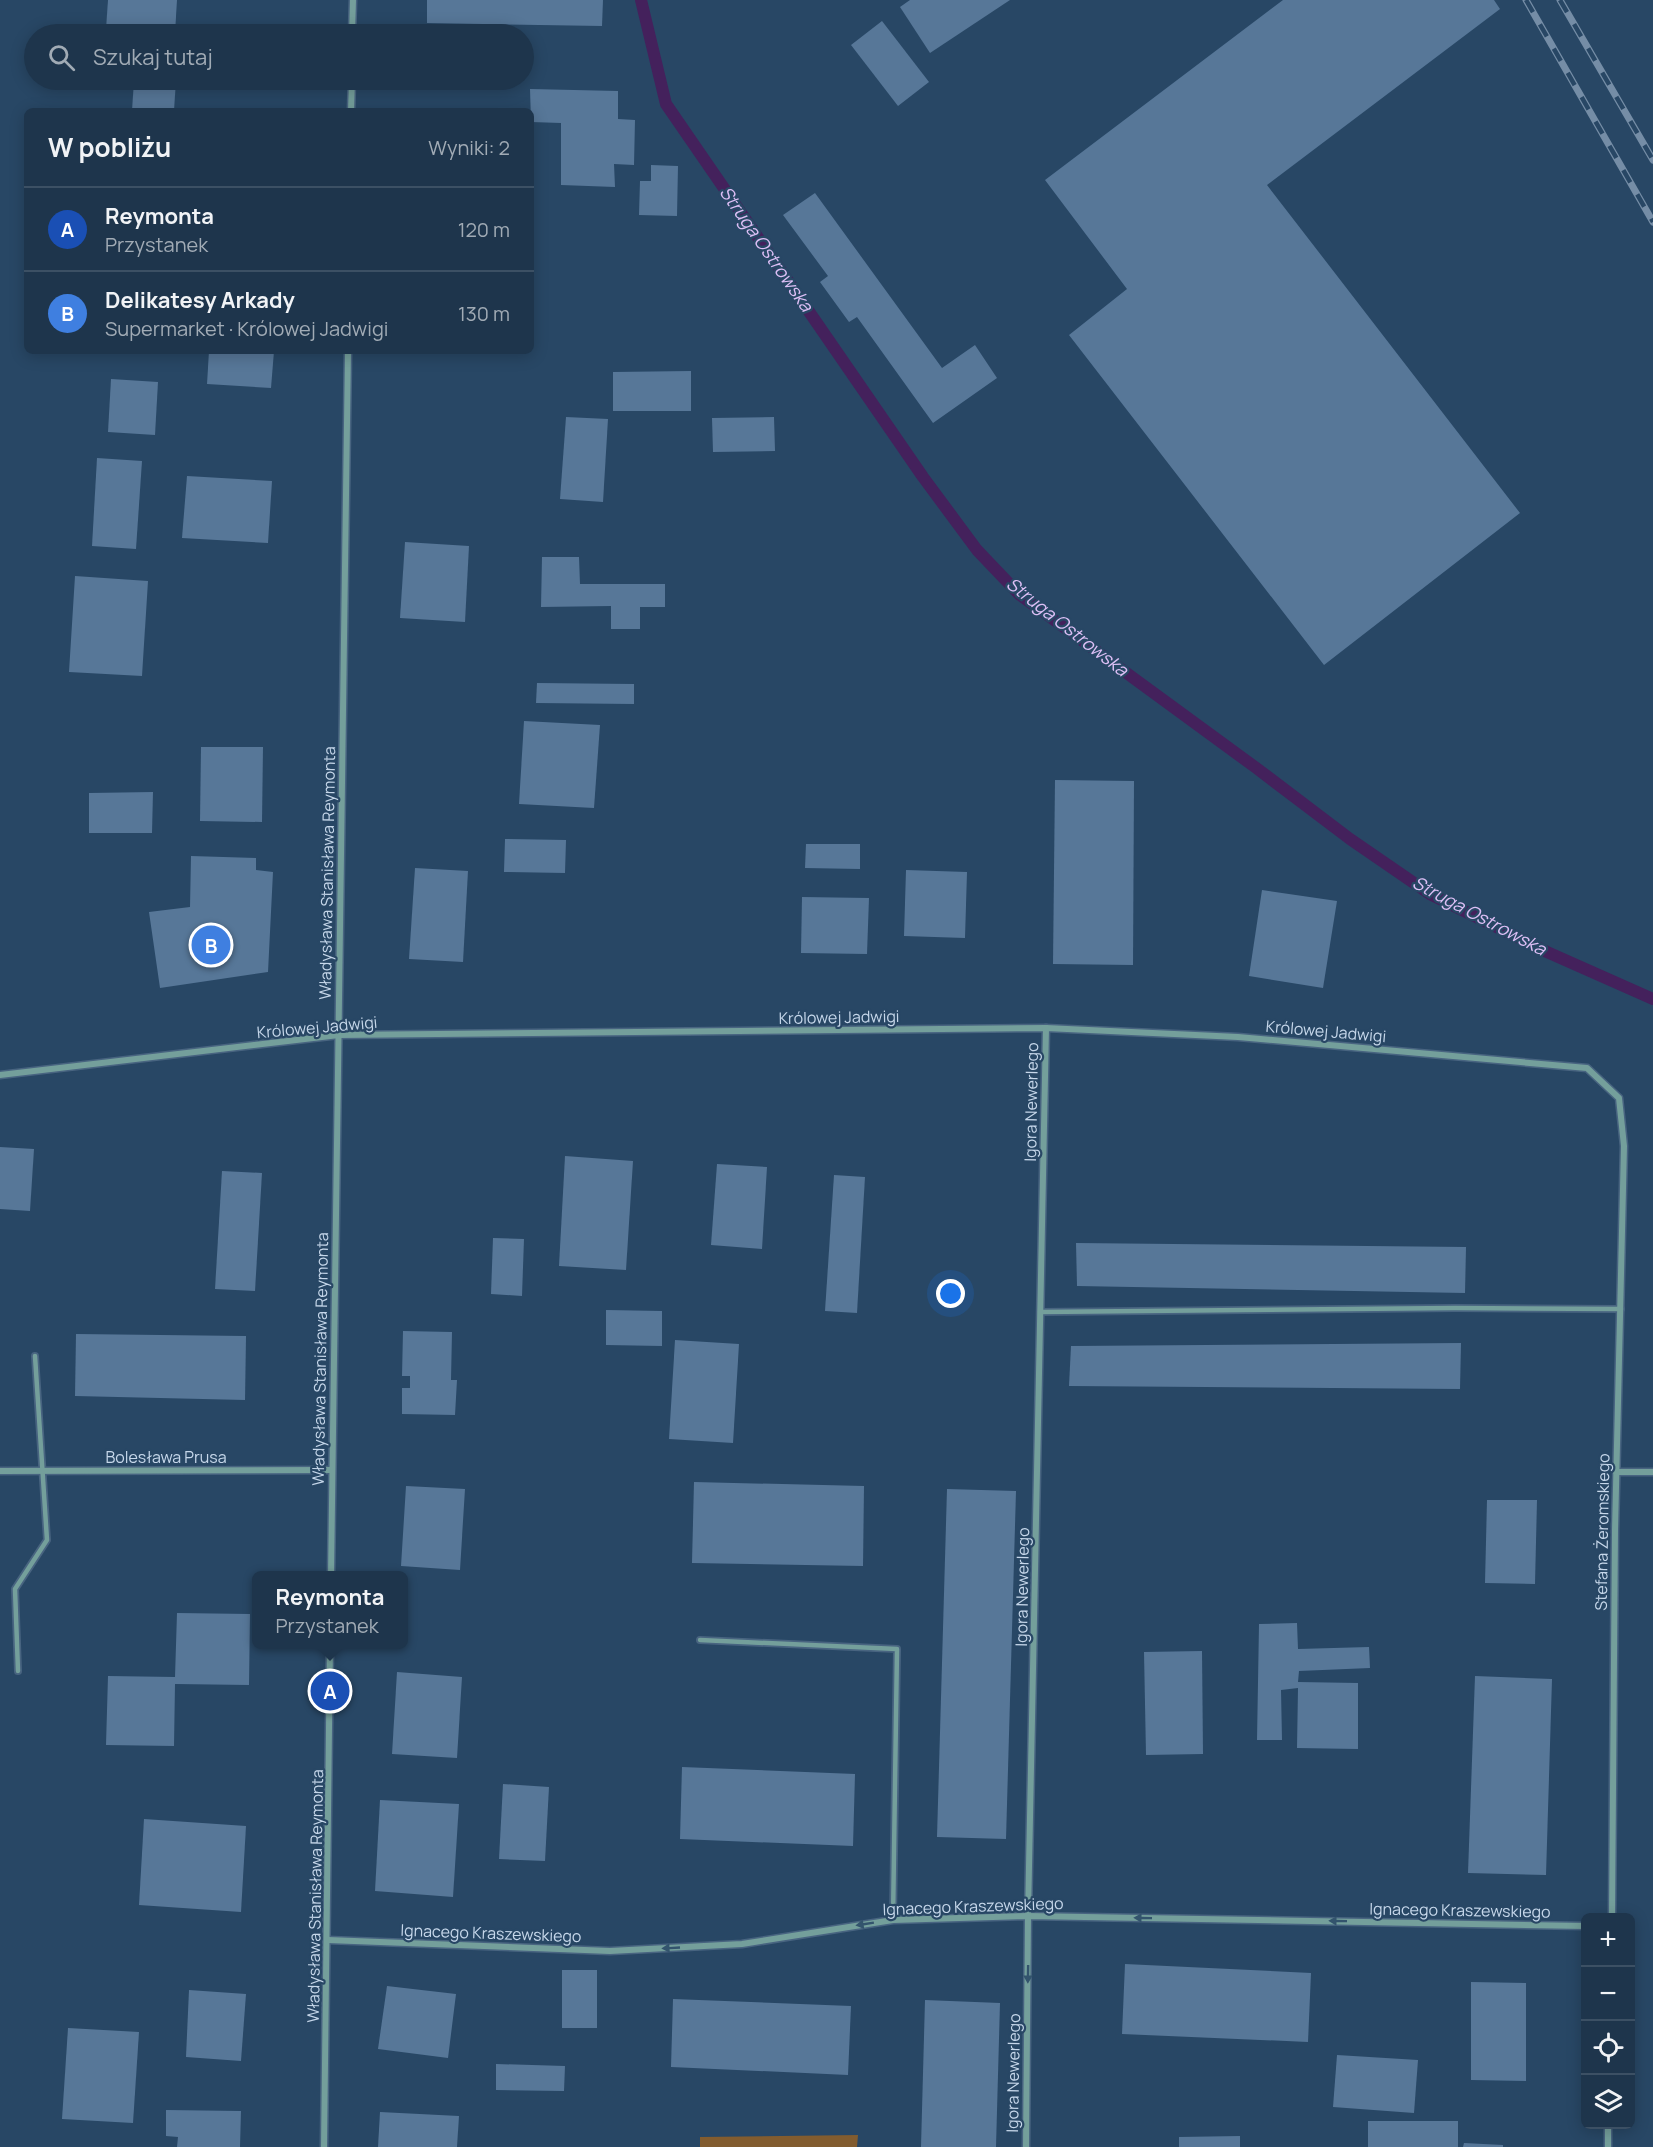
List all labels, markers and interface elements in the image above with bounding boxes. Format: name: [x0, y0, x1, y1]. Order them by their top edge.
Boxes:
search box: [24, 24, 534, 90]
icon: search: [45, 41, 78, 74]
text: Szukaj tutaj: [93, 42, 213, 72]
text: W pobliżu: [48, 129, 171, 165]
text: Wyniki: 2: [428, 134, 510, 161]
water label: Struga Ostrowska: [715, 181, 820, 317]
text: Reymonta: [105, 201, 214, 231]
text: A: [61, 216, 74, 243]
text: 120 m: [458, 216, 510, 243]
text: Przystanek: [105, 231, 208, 258]
text: Delikatesy Arkady: [105, 285, 295, 315]
text: B: [61, 300, 74, 327]
text: 130 m: [458, 300, 510, 327]
text: Supermarket · Królowej Jadwigi: [105, 315, 388, 342]
water label: Struga Ostrowska: [1002, 571, 1134, 682]
street label: Władysława Stanisława Reymonta: [314, 746, 340, 1000]
water label: Struga Ostrowska: [1409, 870, 1551, 961]
pin: B: [192, 922, 230, 968]
street label: Królowej Jadwigi: [778, 1005, 900, 1029]
street label: Królowej Jadwigi: [256, 1011, 378, 1043]
street label: Królowej Jadwigi: [1265, 1015, 1387, 1047]
street label: Igora Newerlego: [1019, 1042, 1043, 1162]
street label: Władysława Stanisława Reymonta: [307, 1232, 333, 1486]
your location: [936, 1279, 965, 1308]
street label: Bolesława Prusa: [105, 1446, 227, 1468]
street label: Stefana Żeromskiego: [1590, 1453, 1614, 1611]
street label: Igora Newerlego: [1010, 1527, 1034, 1647]
popup: [252, 1571, 408, 1649]
text: Reymonta: [275, 1582, 385, 1612]
text: Przystanek: [275, 1612, 379, 1639]
pin: A: [310, 1668, 350, 1714]
street label: Władysława Stanisława Reymonta: [302, 1769, 328, 2023]
street label: Ignacego Kraszewskiego: [882, 1892, 1064, 1920]
street label: Ignacego Kraszewskiego: [1369, 1897, 1551, 1923]
one-way arrow: [1134, 1913, 1153, 1923]
map controls: [1581, 1913, 1635, 2129]
button: +: [1581, 1913, 1635, 1967]
one-way arrow: [1329, 1917, 1348, 1926]
street label: Ignacego Kraszewskiego: [400, 1919, 582, 1947]
one-way arrow: [855, 1920, 874, 1929]
one-way arrow: [662, 1943, 681, 1952]
one-way arrow: [1023, 1965, 1033, 1984]
button: −: [1581, 1967, 1635, 2021]
street label: Igora Newerlego: [1001, 2013, 1025, 2133]
button: locate: [1581, 2021, 1635, 2075]
button: layers: [1581, 2075, 1635, 2129]

